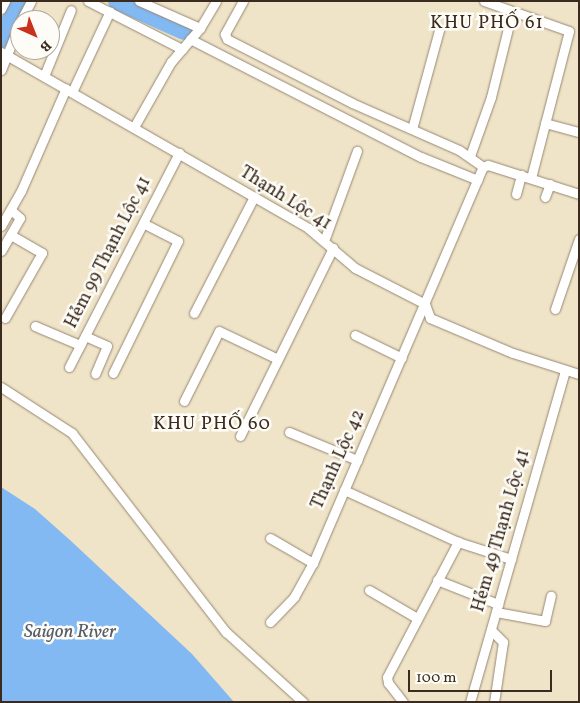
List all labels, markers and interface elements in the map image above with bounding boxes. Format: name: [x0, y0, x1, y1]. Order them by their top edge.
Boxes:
north arrow: [10, 10, 60, 60]
district label: KHU PHỐ 61: [429, 13, 545, 35]
text: B: [35, 35, 55, 56]
street label: Thạnh Lộc 41: [235, 162, 335, 236]
street label: Hẻm 99 Thạnh Lộc 41: [61, 173, 157, 333]
street label: Thạnh Lộc 42: [307, 407, 371, 513]
district label: KHU PHỐ 60: [152, 414, 272, 436]
street label: Hẻm 49 Thạnh Lộc 41: [468, 447, 536, 615]
water label: Saigon River: [24, 622, 116, 644]
scale bar: [410, 660, 554, 692]
text: 100 m: [416, 668, 456, 689]

